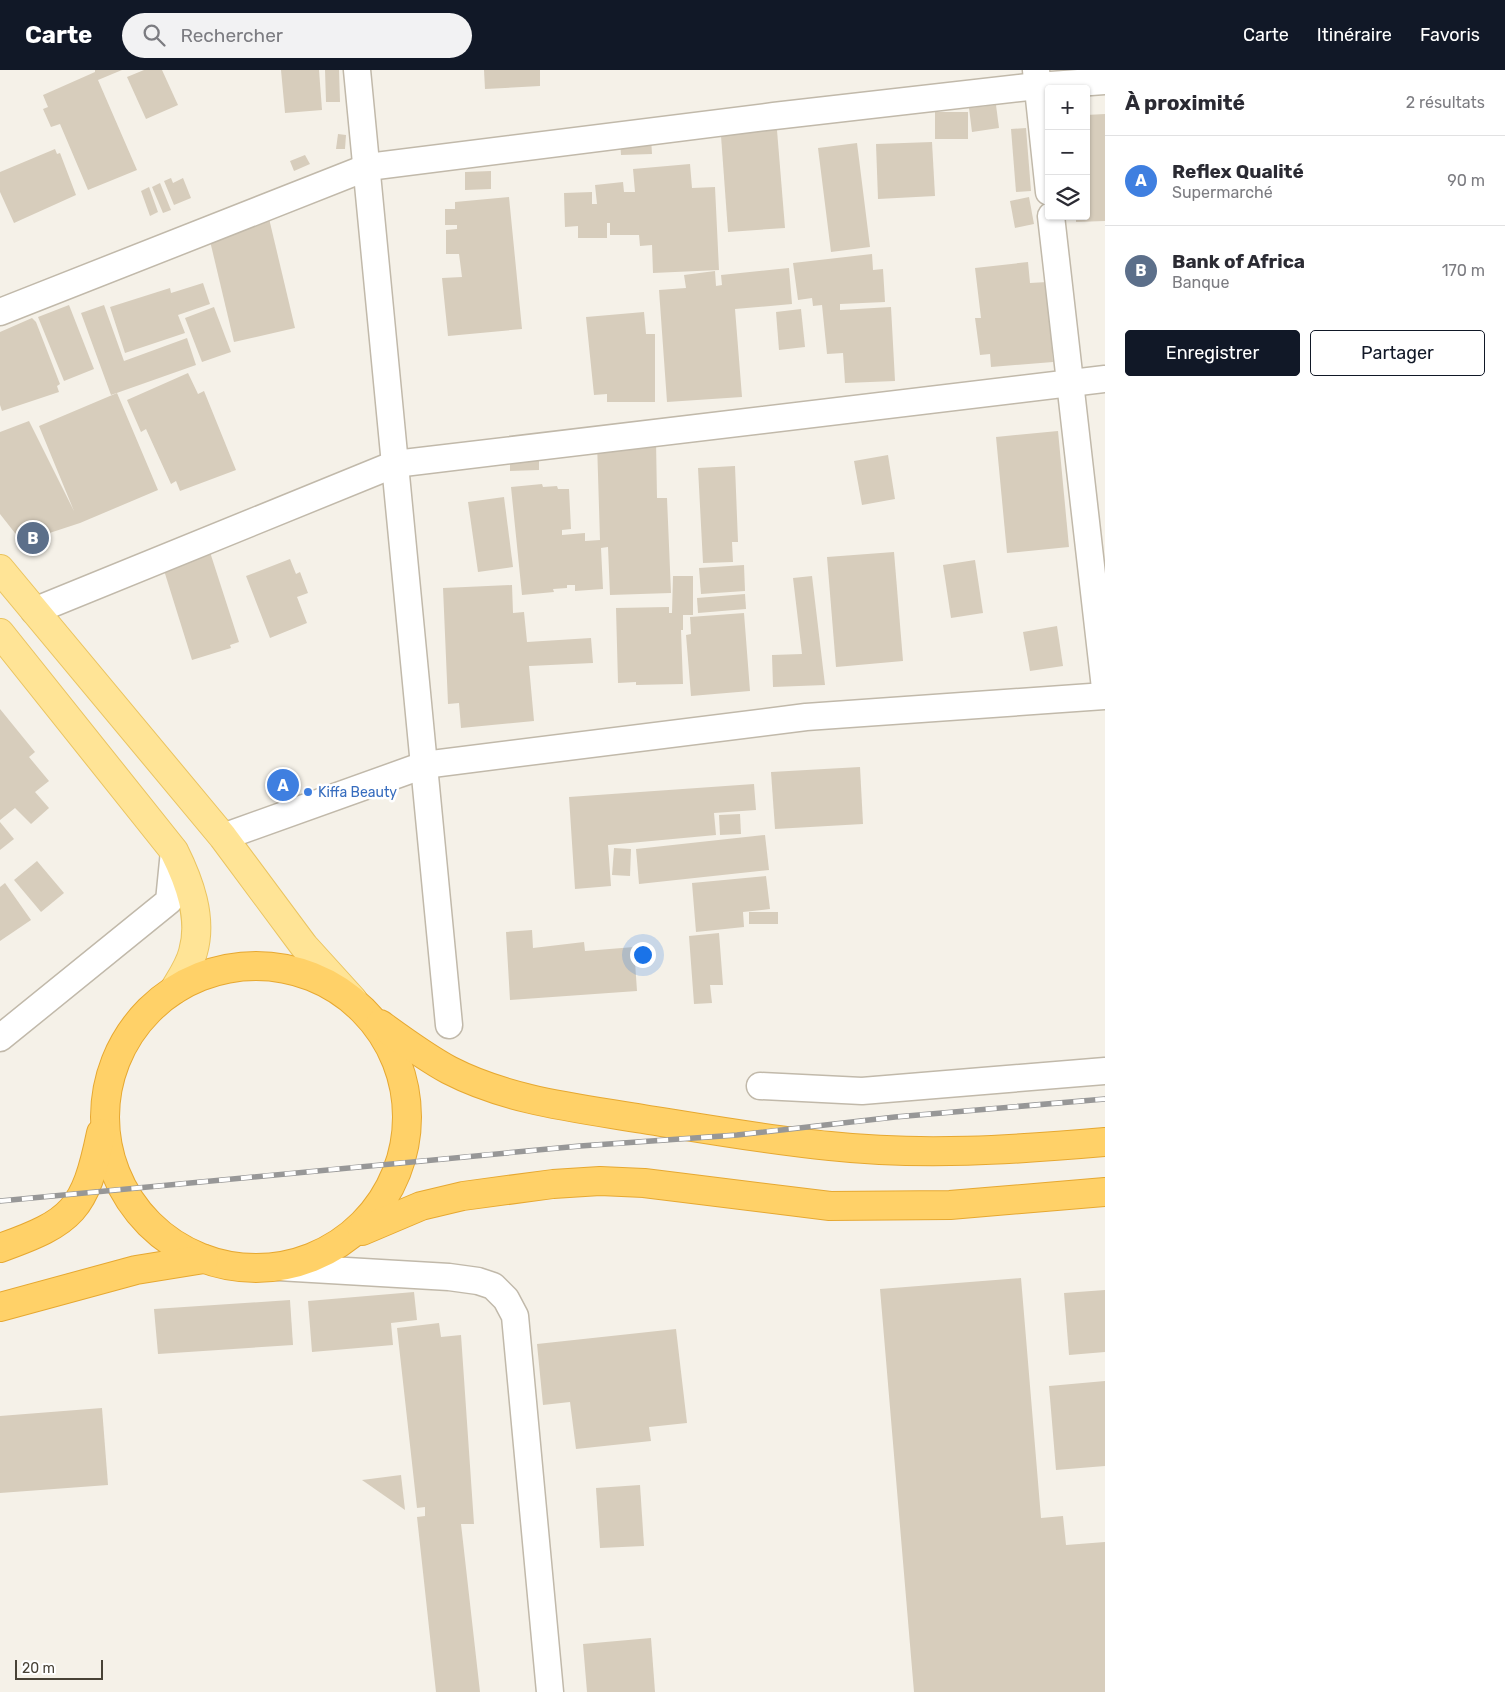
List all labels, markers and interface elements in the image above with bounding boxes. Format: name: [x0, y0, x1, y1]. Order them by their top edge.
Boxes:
search box: [122, 13, 472, 58]
text: Carte: [25, 21, 92, 49]
icon: search: [140, 21, 168, 49]
text: Rechercher: [180, 24, 283, 47]
text: Carte: [1243, 24, 1289, 46]
text: Itinéraire: [1317, 24, 1392, 46]
text: Favoris: [1420, 24, 1480, 46]
map controls: [1045, 85, 1090, 220]
button: +: [1045, 85, 1090, 130]
text: À proximité: [1125, 90, 1245, 115]
text: 2 résultats: [1406, 93, 1485, 112]
button: −: [1045, 130, 1090, 175]
text: Reflex Qualité: [1172, 160, 1304, 183]
text: A: [1135, 171, 1147, 190]
text: 90 m: [1447, 171, 1485, 190]
button: layers: [1045, 175, 1090, 220]
text: Supermarché: [1172, 183, 1273, 202]
text: Bank of Africa: [1172, 250, 1305, 273]
text: B: [1135, 261, 1147, 280]
text: 170 m: [1442, 261, 1485, 280]
text: Banque: [1172, 273, 1229, 292]
button: Enregistrer: [1125, 330, 1300, 376]
button: Partager: [1310, 330, 1485, 376]
pin: B: [17, 519, 49, 557]
pin: A: [267, 766, 299, 804]
place label: Kiffa Beauty: [318, 784, 397, 801]
marker: Kiffa Beauty: [302, 786, 314, 798]
your location: [630, 942, 656, 968]
scale bar: [15, 1657, 102, 1680]
text: 20 m: [22, 1660, 55, 1677]

